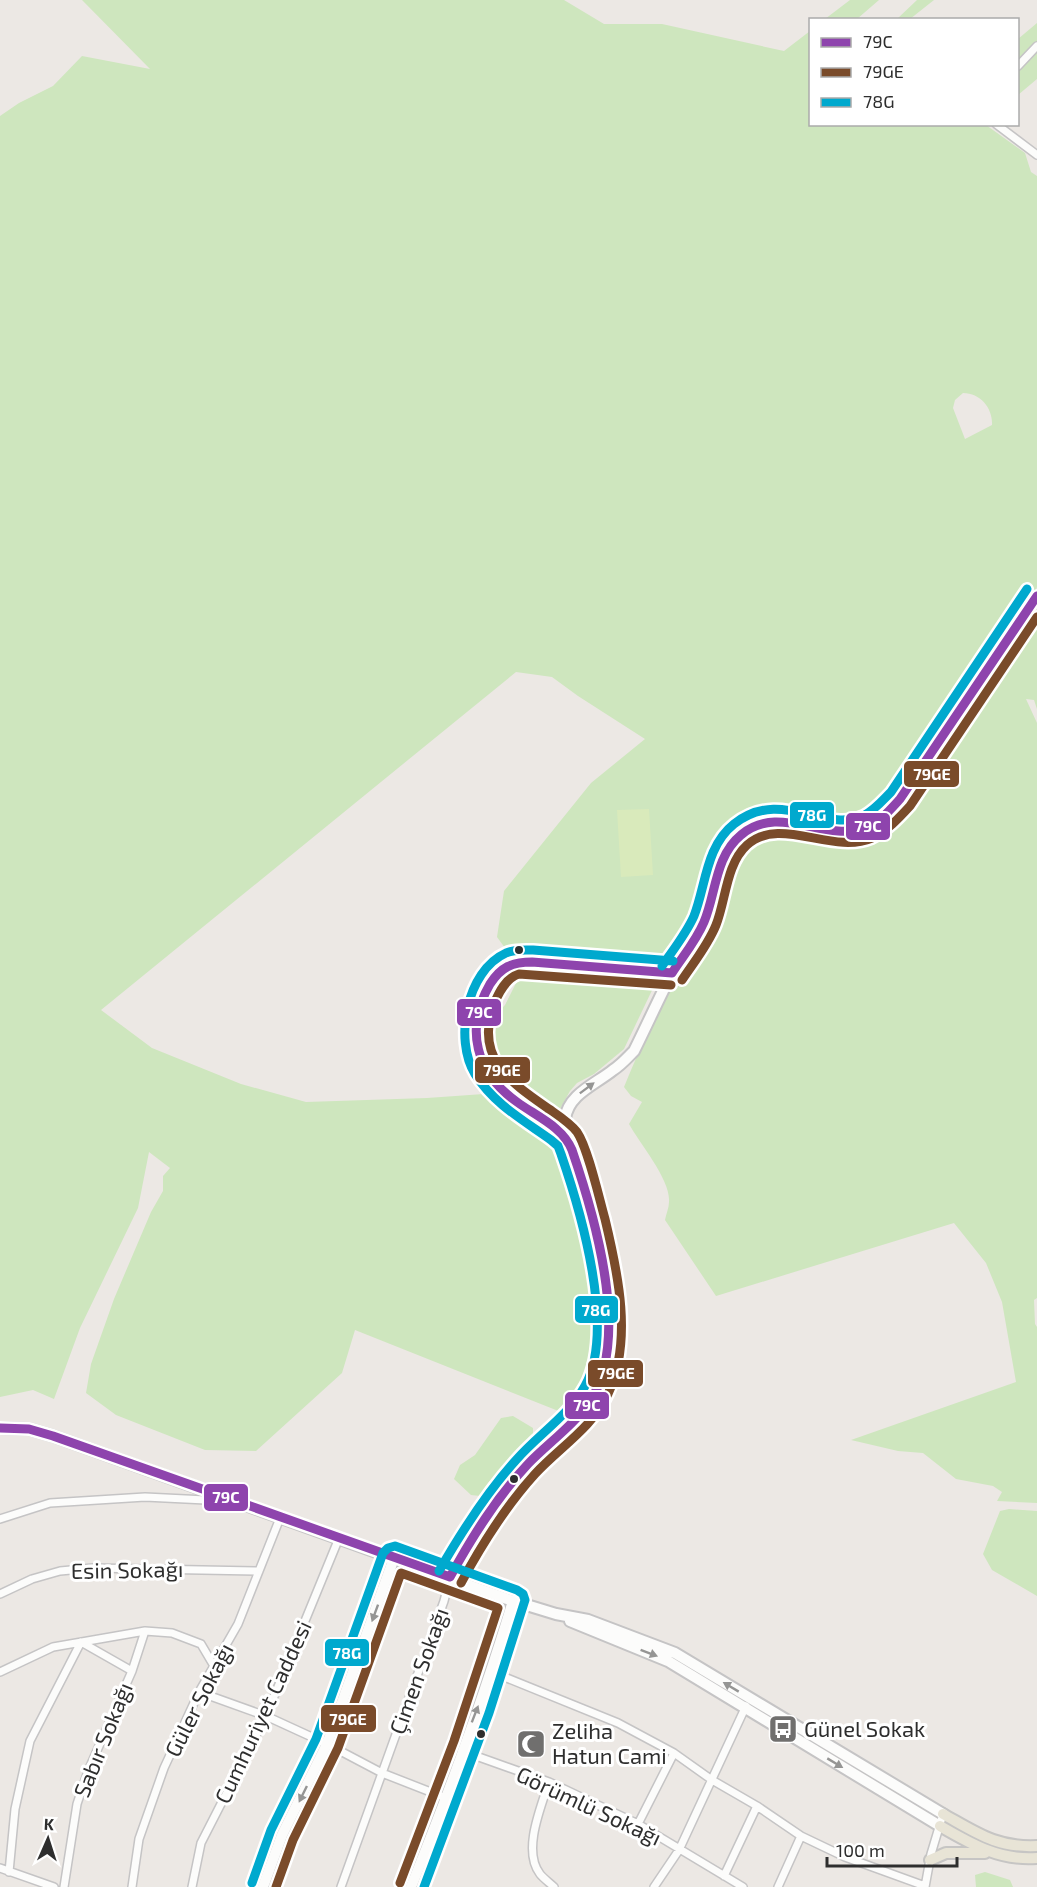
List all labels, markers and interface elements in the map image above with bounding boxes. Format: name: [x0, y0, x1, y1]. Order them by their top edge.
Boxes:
legend: [809, 18, 1019, 126]
text: 79C: [863, 30, 893, 52]
text: 79GE: [863, 60, 904, 82]
text: 78G: [863, 90, 894, 112]
line badge: 79GE: [903, 760, 960, 788]
text: 79GE: [913, 764, 951, 783]
line badge: 78G: [789, 801, 835, 829]
text: 78G: [798, 805, 826, 824]
line badge: 79C: [845, 812, 891, 841]
text: 79C: [854, 816, 882, 835]
unlabelled marker: [513, 944, 525, 956]
line badge: 79C: [456, 998, 502, 1027]
text: 79C: [465, 1002, 493, 1021]
line badge: 79GE: [474, 1056, 531, 1084]
text: 79GE: [483, 1060, 521, 1079]
one-way arrow: [579, 1082, 595, 1094]
line badge: 78G: [574, 1295, 619, 1324]
text: 78G: [582, 1300, 610, 1319]
line badge: 79GE: [587, 1359, 644, 1388]
text: 79GE: [597, 1363, 635, 1382]
line badge: 79C: [564, 1391, 610, 1420]
text: 79C: [573, 1395, 601, 1414]
unlabelled marker: [508, 1473, 520, 1485]
line badge: 79C: [203, 1483, 249, 1512]
text: 79C: [212, 1487, 240, 1506]
street label: Esin Sokağı: [71, 1555, 183, 1583]
one-way arrow: [369, 1604, 379, 1622]
street label: Çimen Sokağı: [383, 1604, 455, 1738]
street label: Cumhuriyet Caddesi: [208, 1616, 316, 1807]
street label: Güler Sokağı: [158, 1638, 238, 1761]
line badge: 78G: [324, 1638, 370, 1667]
text: 78G: [333, 1643, 361, 1662]
one-way arrow: [640, 1649, 658, 1659]
street label: Sabır Sokağı: [67, 1678, 137, 1801]
one-way arrow: [723, 1682, 739, 1693]
line badge: 79GE: [320, 1704, 377, 1733]
one-way arrow: [471, 1705, 481, 1723]
text: 79GE: [329, 1709, 367, 1728]
bus stop icon: Günel Sokak: [767, 1713, 799, 1745]
place label: Günel Sokak: [804, 1715, 925, 1741]
place label: Zeliha Hatun Cami: [552, 1717, 667, 1768]
unlabelled marker: [475, 1728, 487, 1740]
mosque icon: Zeliha Hatun Cami: [515, 1728, 547, 1760]
one-way arrow: [827, 1757, 843, 1768]
street label: Görümlü Sokağı: [513, 1760, 666, 1850]
one-way arrow: [298, 1785, 308, 1803]
north arrow: [18, 1809, 78, 1869]
text: K: [43, 1814, 55, 1833]
scale bar: [827, 1830, 958, 1868]
text: 100 m: [836, 1839, 885, 1861]

